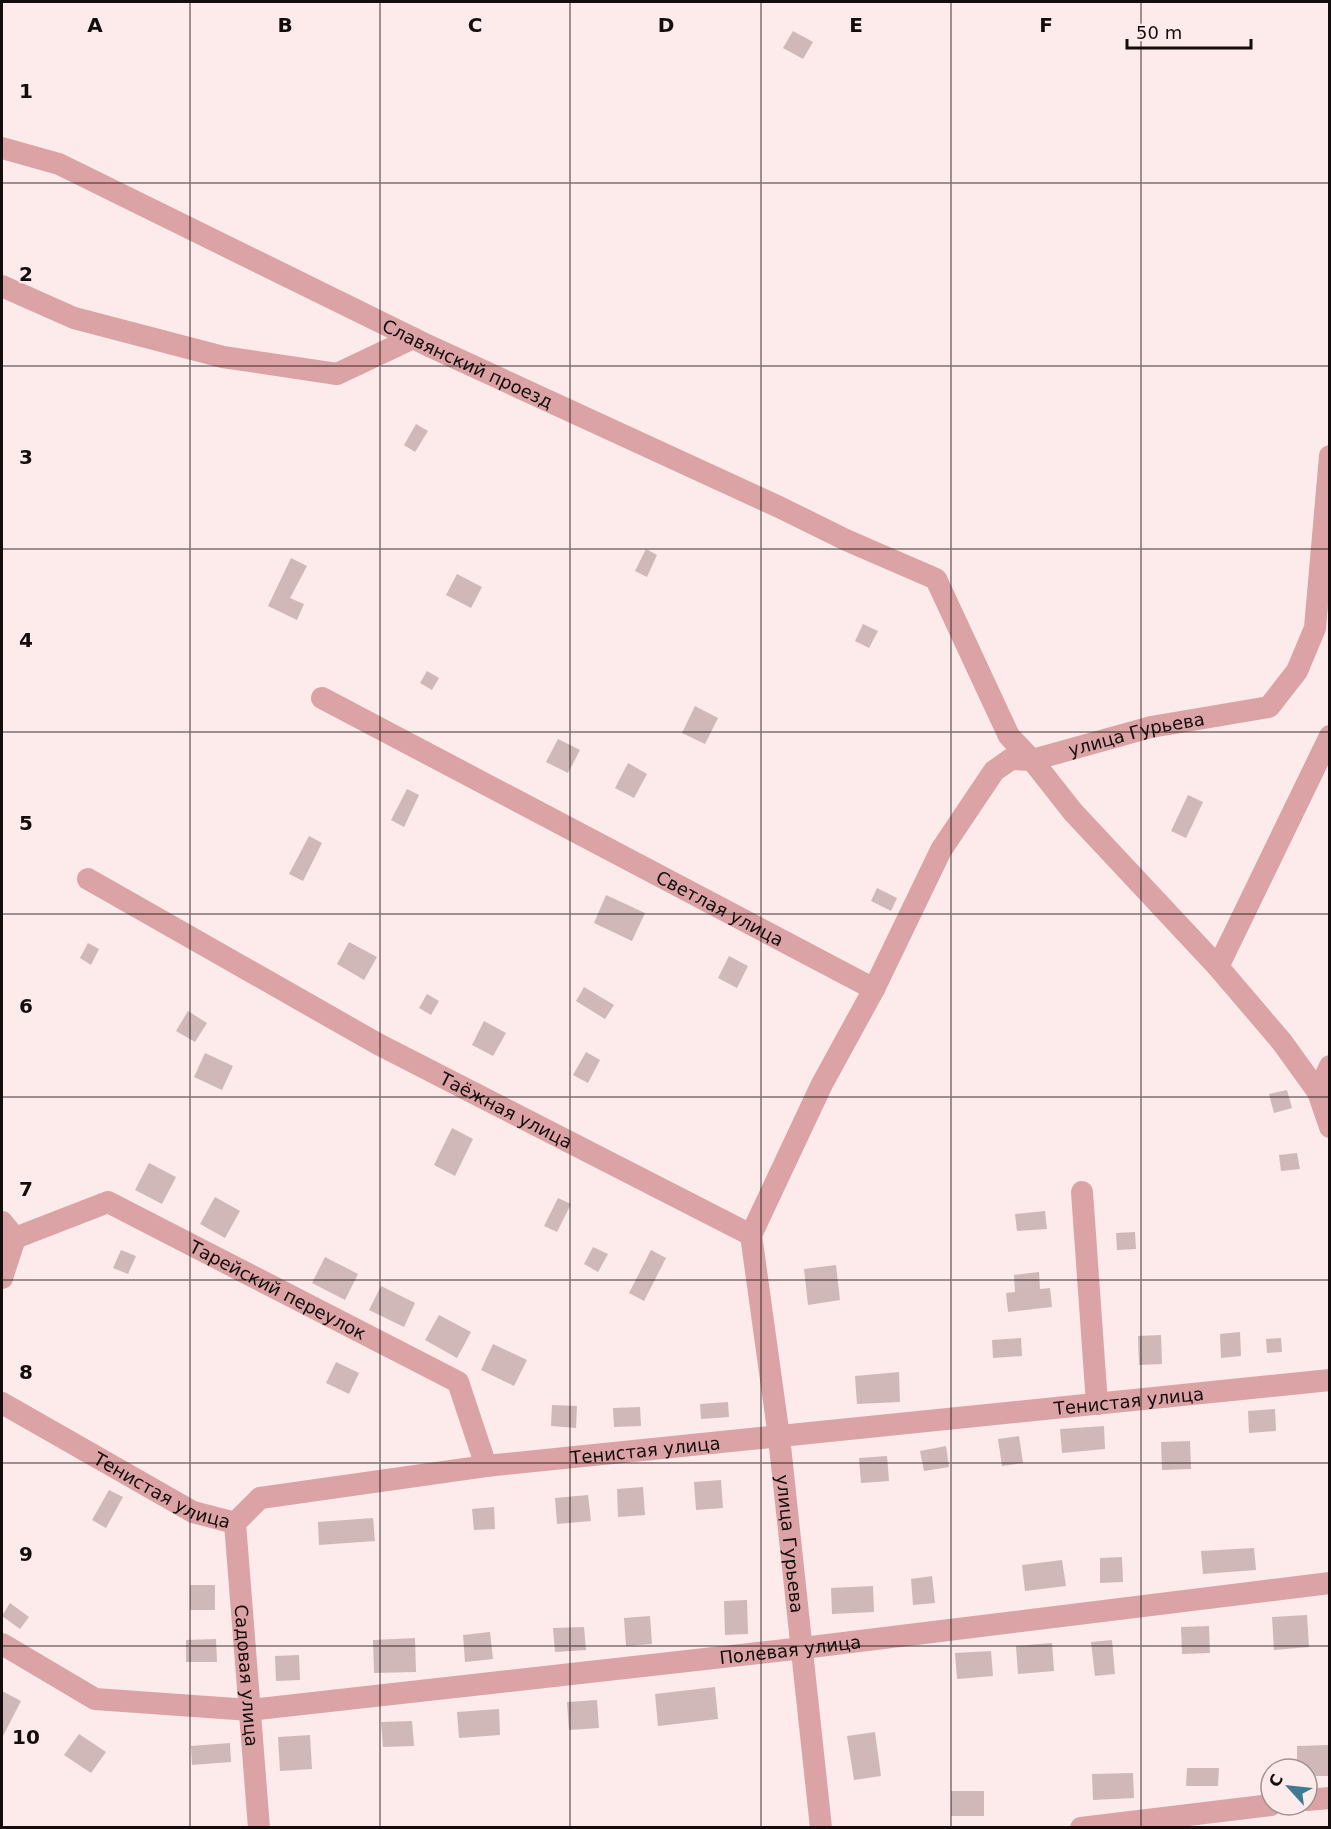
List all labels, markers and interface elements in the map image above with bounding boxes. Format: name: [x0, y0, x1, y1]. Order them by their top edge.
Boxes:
scale bar: [1127, 12, 1252, 50]
text: A: [87, 13, 103, 37]
text: B: [277, 13, 293, 37]
text: C: [468, 13, 482, 37]
text: D: [658, 13, 674, 37]
text: E: [849, 13, 863, 37]
text: F: [1039, 13, 1053, 37]
text: 50 m: [1136, 22, 1182, 43]
text: 1: [19, 79, 33, 103]
text: 2: [19, 262, 33, 286]
street label: Славянский проезд: [379, 314, 556, 412]
text: 3: [19, 445, 33, 469]
text: 4: [19, 628, 33, 652]
street label: улица Гурьева: [1066, 708, 1206, 760]
text: 5: [19, 811, 33, 835]
street label: Светлая улица: [653, 866, 787, 950]
text: 6: [19, 994, 33, 1018]
street label: Таёжная улица: [436, 1067, 576, 1152]
text: 7: [19, 1177, 33, 1201]
street label: Тарейский переулок: [185, 1235, 370, 1344]
text: 8: [19, 1360, 33, 1384]
street label: Тенистая улица: [1052, 1382, 1205, 1419]
street label: Тенистая улица: [568, 1432, 721, 1468]
street label: Тенистая улица: [89, 1447, 233, 1532]
street label: улица Гурьева: [773, 1473, 808, 1614]
text: 9: [19, 1542, 33, 1566]
street label: Садовая улица: [231, 1604, 263, 1747]
street label: Полевая улица: [718, 1630, 862, 1668]
text: 10: [12, 1725, 40, 1749]
north arrow: [1259, 1757, 1319, 1817]
text: С: [1265, 1771, 1287, 1790]

